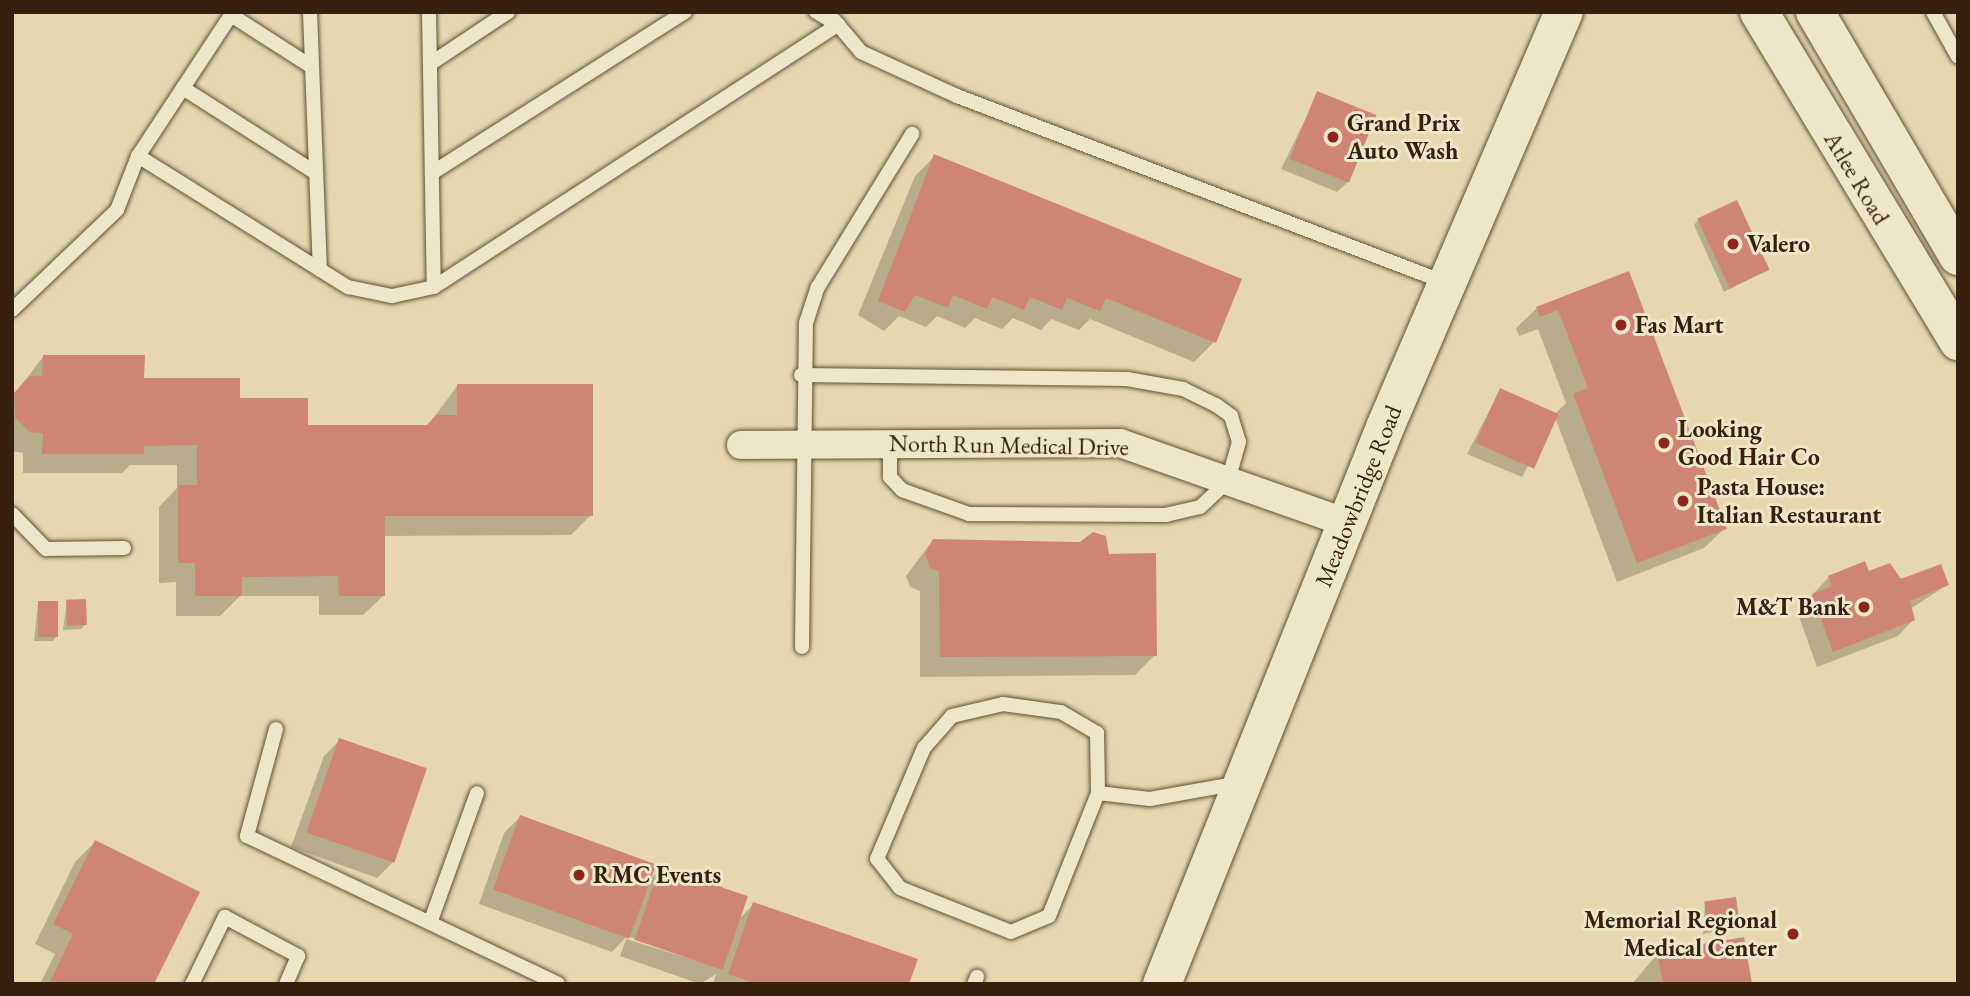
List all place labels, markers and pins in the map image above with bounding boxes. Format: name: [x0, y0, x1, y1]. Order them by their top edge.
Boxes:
place label: Grand Prix Auto Wash: [1347, 109, 1461, 165]
marker: Grand Prix Auto Wash: [1325, 129, 1341, 145]
place label: Valero: [1747, 230, 1810, 258]
marker: Valero: [1725, 236, 1741, 252]
place label: Fas Mart: [1635, 311, 1723, 339]
marker: Fas Mart: [1613, 317, 1629, 333]
place label: Looking Good Hair Co: [1678, 415, 1820, 471]
marker: Looking Good Hair Co: [1656, 435, 1672, 451]
place label: Pasta House: Italian Restaurant: [1697, 473, 1881, 529]
marker: Pasta House: Italian Restaurant: [1675, 493, 1691, 509]
place label: M&T Bank: [1736, 593, 1850, 621]
marker: M&T Bank: [1856, 599, 1872, 615]
place label: RMC Events: [593, 861, 721, 889]
marker: RMC Events: [571, 867, 587, 883]
place label: Memorial Regional Medical Center: [1584, 906, 1777, 962]
marker: Memorial Regional Medical Center: [1783, 924, 1803, 944]

